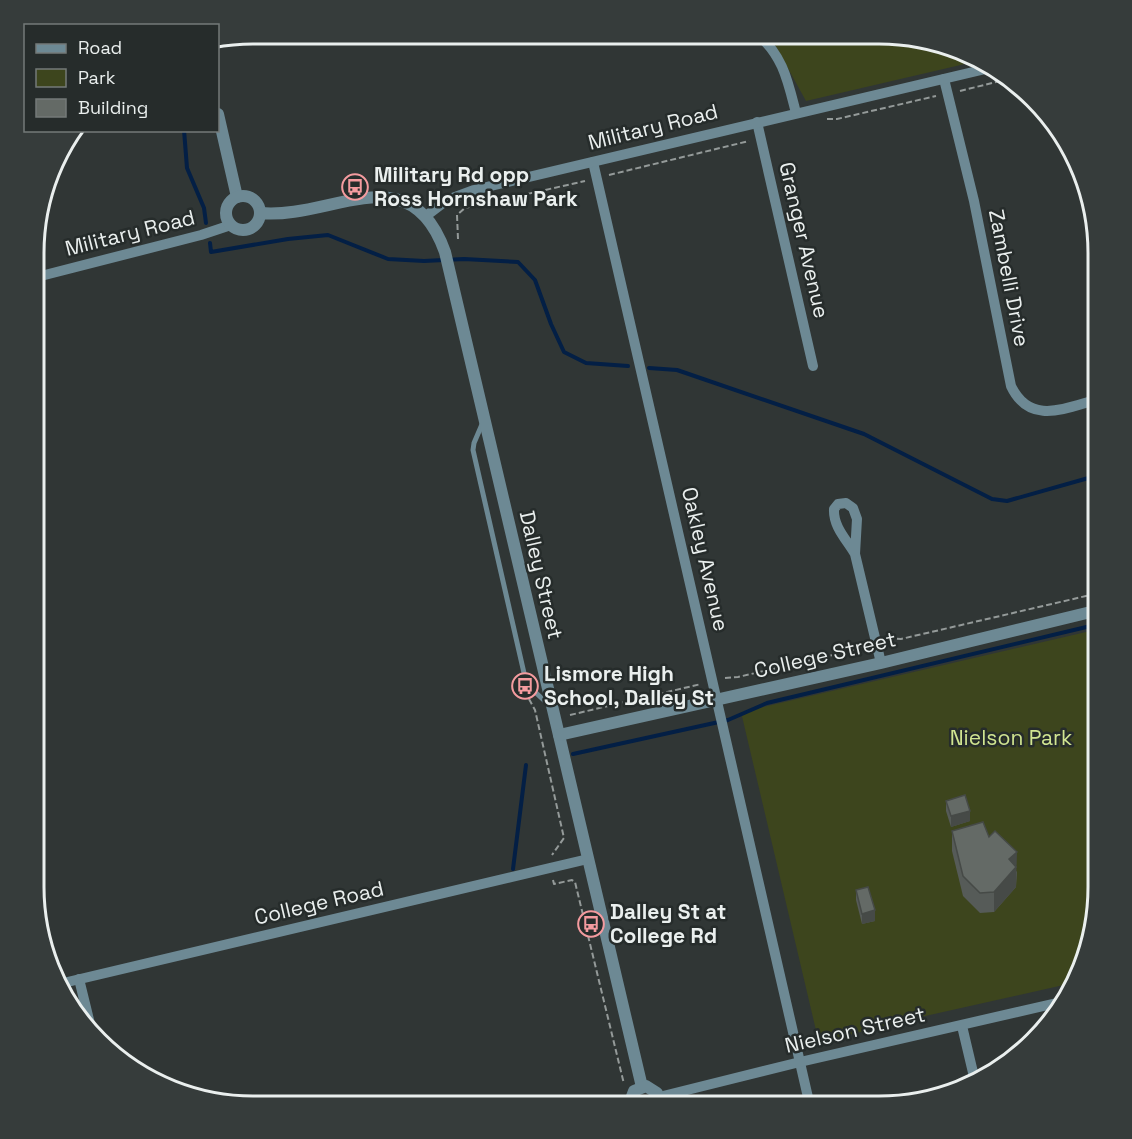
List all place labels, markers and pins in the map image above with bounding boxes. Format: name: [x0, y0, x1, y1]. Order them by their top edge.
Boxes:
place label: Military Rd opp Ross Hornshaw Park: [374, 161, 578, 212]
bus stop icon: Military Rd opp Ross Hornshaw Park: [340, 172, 370, 202]
place label: Lismore High School, Dalley St: [544, 660, 714, 711]
bus stop icon: Lismore High School, Dalley St: [510, 671, 540, 701]
place label: Dalley St at College Rd: [610, 898, 726, 949]
bus stop icon: Dalley St at College Rd: [576, 909, 606, 939]

